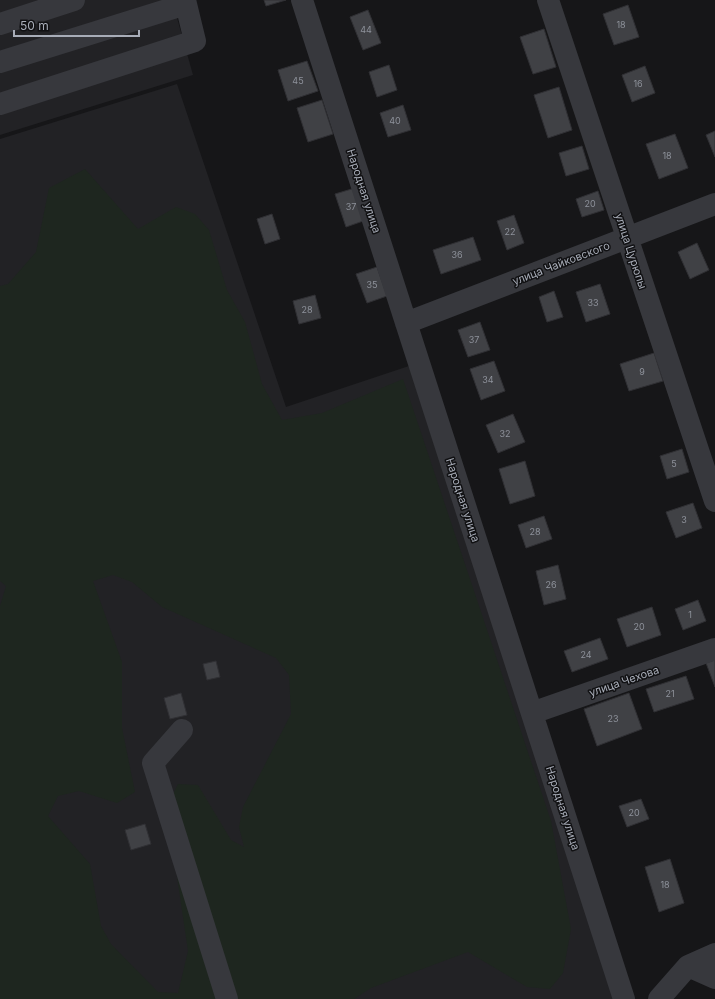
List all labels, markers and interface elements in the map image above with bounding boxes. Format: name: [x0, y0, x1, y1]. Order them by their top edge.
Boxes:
scale bar: [14, 12, 139, 38]
text: 50 m: [20, 18, 49, 33]
house number: 18: [616, 19, 626, 30]
house number: 44: [360, 24, 372, 35]
house number: 45: [292, 75, 304, 86]
house number: 16: [633, 78, 643, 89]
house number: 40: [389, 115, 401, 126]
street label: Народная улица: [344, 147, 384, 235]
house number: 18: [662, 150, 672, 161]
house number: 20: [584, 198, 596, 209]
house number: 37: [346, 201, 356, 212]
street label: улица Цурюпы: [612, 211, 650, 291]
house number: 22: [505, 226, 515, 237]
street label: улица Чайковского: [510, 238, 612, 288]
house number: 36: [451, 249, 463, 260]
house number: 35: [366, 279, 378, 290]
house number: 33: [587, 297, 599, 308]
house number: 28: [301, 304, 313, 315]
house number: 37: [469, 334, 479, 345]
house number: 9: [639, 366, 645, 377]
house number: 34: [482, 374, 494, 385]
house number: 32: [499, 428, 511, 439]
street label: Народная улица: [443, 456, 483, 544]
house number: 5: [671, 458, 677, 469]
house number: 3: [681, 514, 687, 525]
house number: 28: [529, 526, 541, 537]
house number: 26: [545, 579, 557, 590]
house number: 1: [688, 609, 692, 620]
house number: 20: [633, 621, 645, 632]
house number: 24: [580, 649, 592, 660]
street label: улица Чехова: [587, 663, 661, 699]
house number: 21: [665, 688, 675, 699]
house number: 23: [607, 713, 619, 724]
street label: Народная улица: [543, 764, 583, 852]
house number: 20: [628, 807, 640, 818]
house number: 18: [660, 879, 670, 890]

